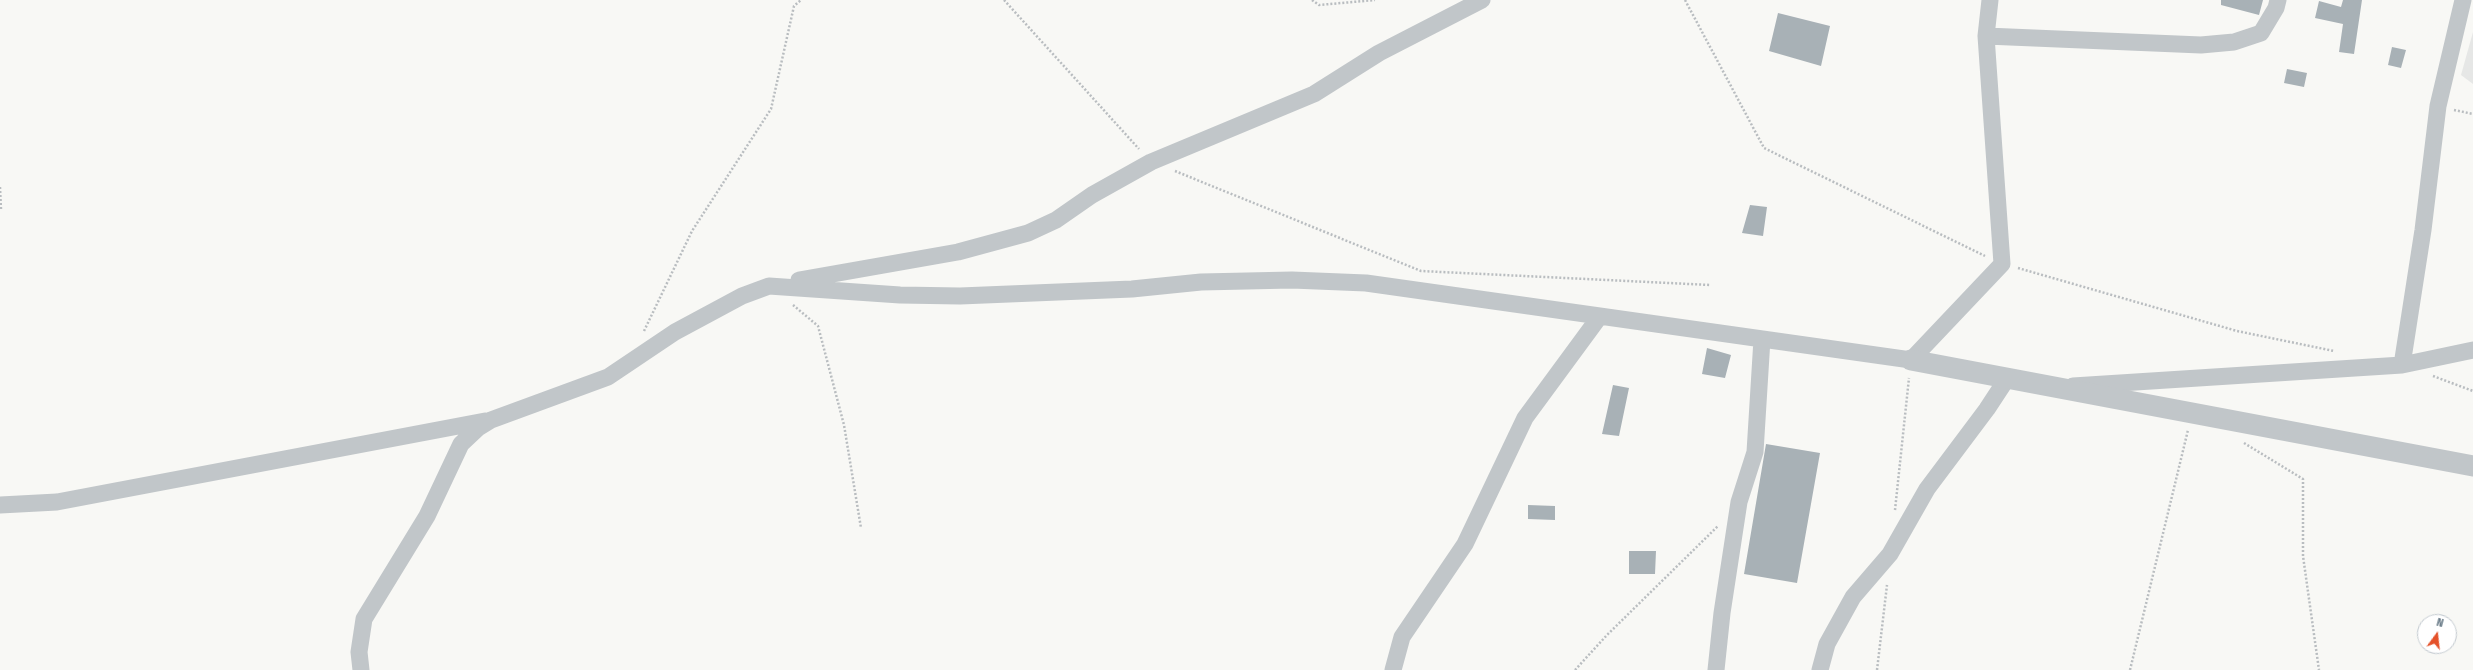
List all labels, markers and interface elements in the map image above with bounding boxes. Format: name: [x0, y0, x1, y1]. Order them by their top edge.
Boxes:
north arrow: [2417, 614, 2457, 654]
text: N: [2435, 616, 2445, 630]

